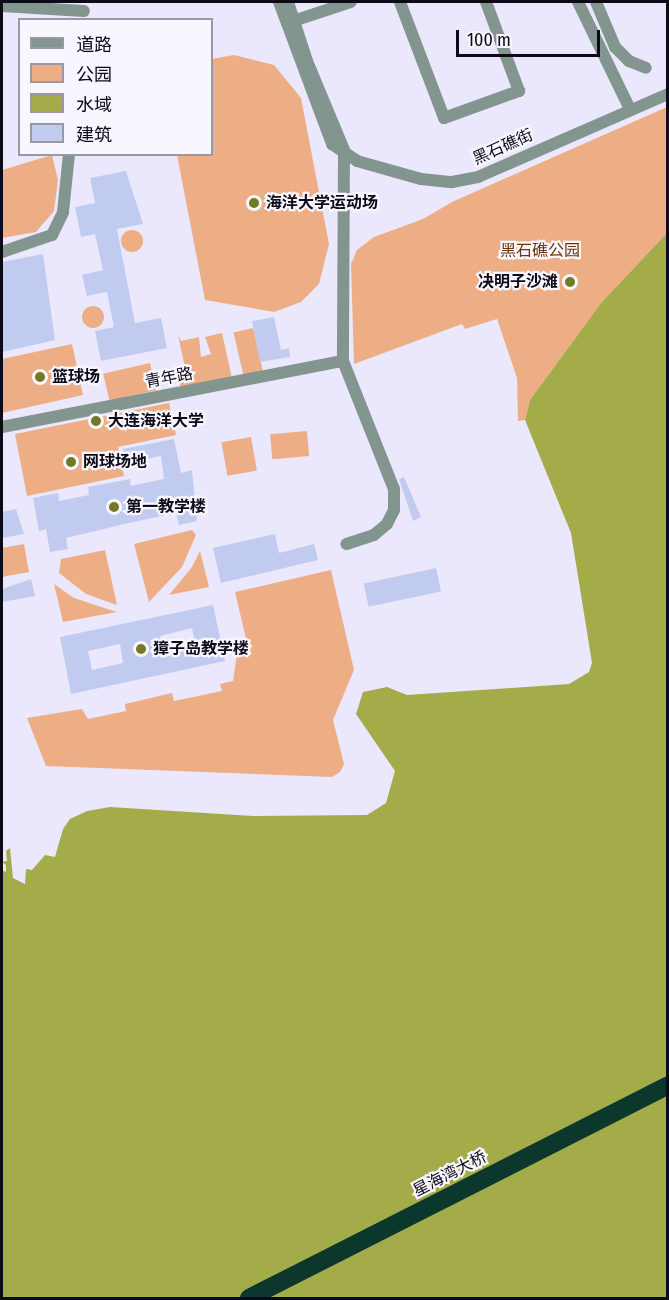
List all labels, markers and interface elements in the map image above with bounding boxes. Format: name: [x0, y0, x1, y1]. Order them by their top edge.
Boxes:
legend: [18, 18, 213, 156]
scale bar: [459, 18, 603, 56]
text: 100 m: [467, 29, 511, 51]
text: 道路: [76, 34, 112, 56]
text: 公园: [76, 64, 112, 86]
text: 水域: [76, 94, 112, 116]
text: 建筑: [76, 124, 112, 146]
street label: 黑石礁街: [470, 125, 536, 169]
place label: 海洋大学运动场: [266, 193, 378, 213]
marker: 海洋大学运动场: [247, 196, 261, 210]
park label: 黑石礁公园: [500, 241, 580, 261]
place label: 决明子沙滩: [478, 272, 558, 292]
marker: 决明子沙滩: [563, 275, 577, 289]
street label: 青年路: [144, 364, 194, 392]
place label: 篮球场: [52, 367, 100, 387]
marker: 篮球场: [33, 370, 47, 384]
place label: 大连海洋大学: [108, 411, 204, 431]
marker: 大连海洋大学: [89, 414, 103, 428]
place label: 网球场地: [83, 452, 147, 472]
marker: 网球场地: [64, 455, 78, 469]
place label: 第一教学楼: [126, 497, 206, 517]
marker: 第一教学楼: [107, 500, 121, 514]
place label: 獐子岛教学楼: [153, 639, 249, 659]
marker: 獐子岛教学楼: [134, 642, 148, 656]
street label: 星海湾大桥: [410, 1147, 490, 1201]

